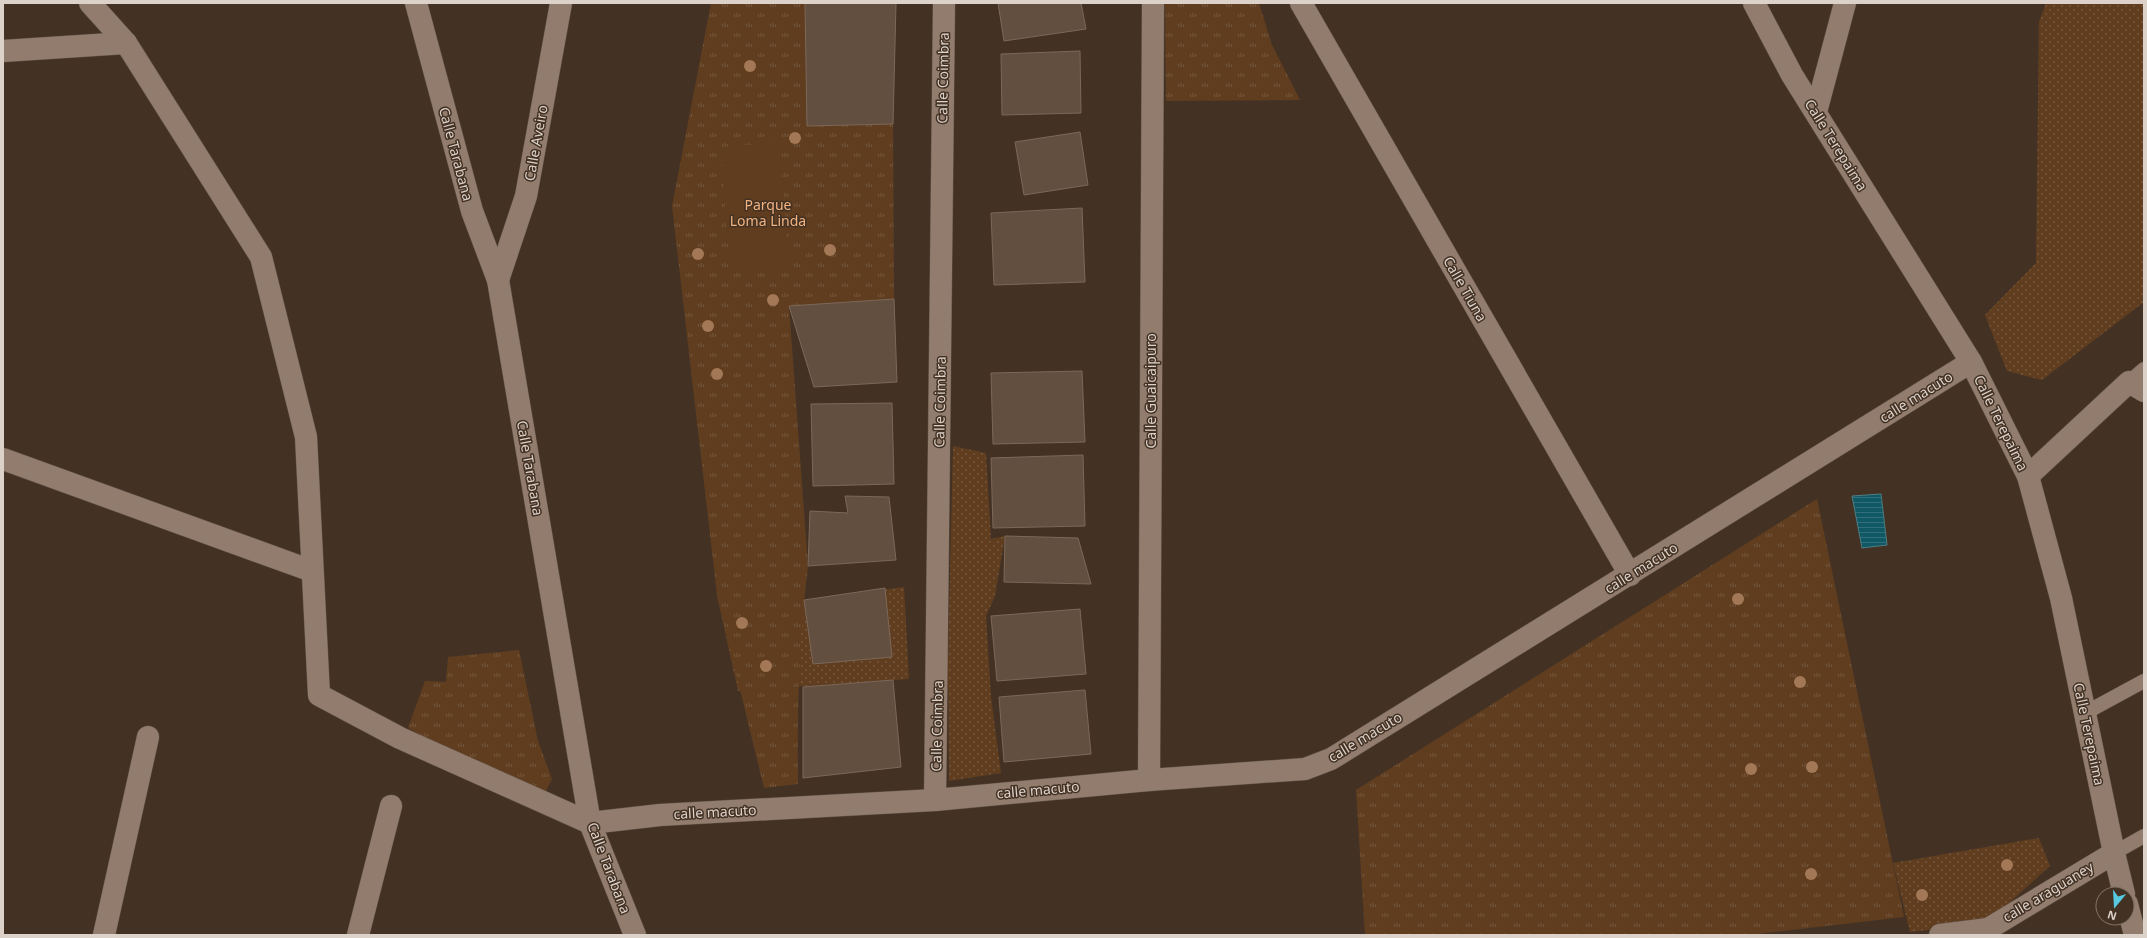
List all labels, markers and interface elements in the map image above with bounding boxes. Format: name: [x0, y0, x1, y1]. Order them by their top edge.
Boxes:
street label: Calle Coimbra: [932, 32, 953, 124]
street label: Calle Terepaima: [1801, 95, 1872, 194]
street label: Calle Aveiro: [519, 103, 552, 182]
street label: Calle Tarabana: [435, 105, 478, 203]
park label: Parque Loma Linda: [730, 195, 806, 230]
street label: Calle Tiuna: [1439, 253, 1492, 325]
street label: Calle Guaicaipuro: [1141, 333, 1160, 449]
street label: Calle Coimbra: [929, 356, 950, 448]
street label: calle macuto: [1875, 366, 1956, 427]
street label: Calle Terepaima: [1970, 372, 2033, 474]
street label: Calle Tarabana: [513, 419, 548, 517]
street label: calle macuto: [1600, 537, 1681, 598]
street label: Calle Coimbra: [926, 680, 947, 772]
street label: Calle Terepaima: [2069, 681, 2110, 787]
street label: calle macuto: [1324, 707, 1405, 766]
street label: calle macuto: [996, 776, 1080, 803]
street label: calle macuto: [673, 800, 757, 823]
street label: Calle Tarabana: [583, 819, 636, 916]
street label: calle araguaney: [1999, 856, 2098, 926]
north arrow: [2095, 886, 2135, 926]
text: N: [2105, 907, 2118, 925]

